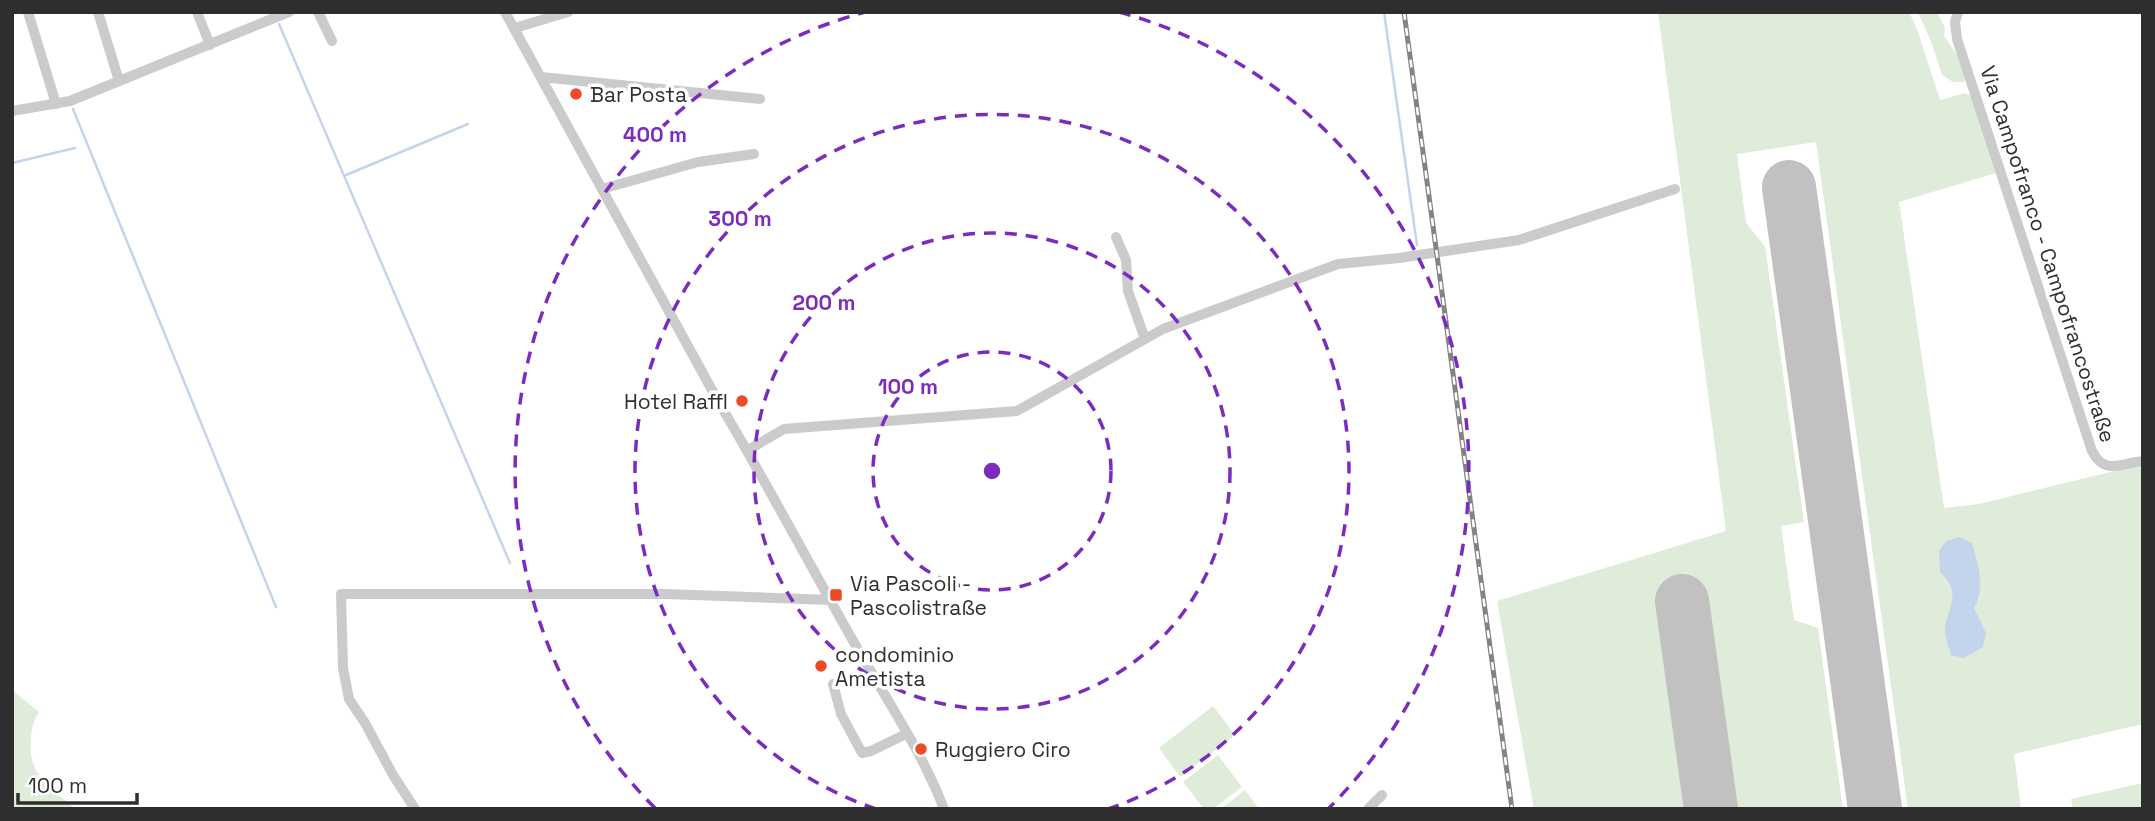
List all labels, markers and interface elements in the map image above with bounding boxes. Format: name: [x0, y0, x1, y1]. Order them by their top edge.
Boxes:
street label: Via Campofranco - Campofrancostraße: [1974, 62, 2122, 446]
place label: Bar Posta: [590, 81, 687, 108]
marker: Bar Posta: [568, 86, 584, 102]
text: 400 m: [623, 121, 687, 148]
text: 300 m: [708, 205, 772, 232]
text: 200 m: [793, 289, 855, 316]
text: 100 m: [878, 373, 938, 400]
place label: Hotel Raffl: [624, 388, 728, 415]
marker: Hotel Raffl: [734, 393, 750, 409]
centre of rings: [980, 459, 1004, 483]
place label: Via Pascoli - Pascolistraße: [850, 570, 987, 621]
marker: Via Pascoli - Pascolistraße: [828, 587, 844, 603]
place label: condominio Ametista: [835, 641, 954, 692]
marker: condominio Ametista: [813, 658, 829, 674]
place label: Ruggiero Ciro: [935, 736, 1071, 763]
marker: Ruggiero Ciro: [913, 741, 929, 757]
scale bar: [18, 762, 136, 806]
text: 100 m: [28, 772, 87, 799]

